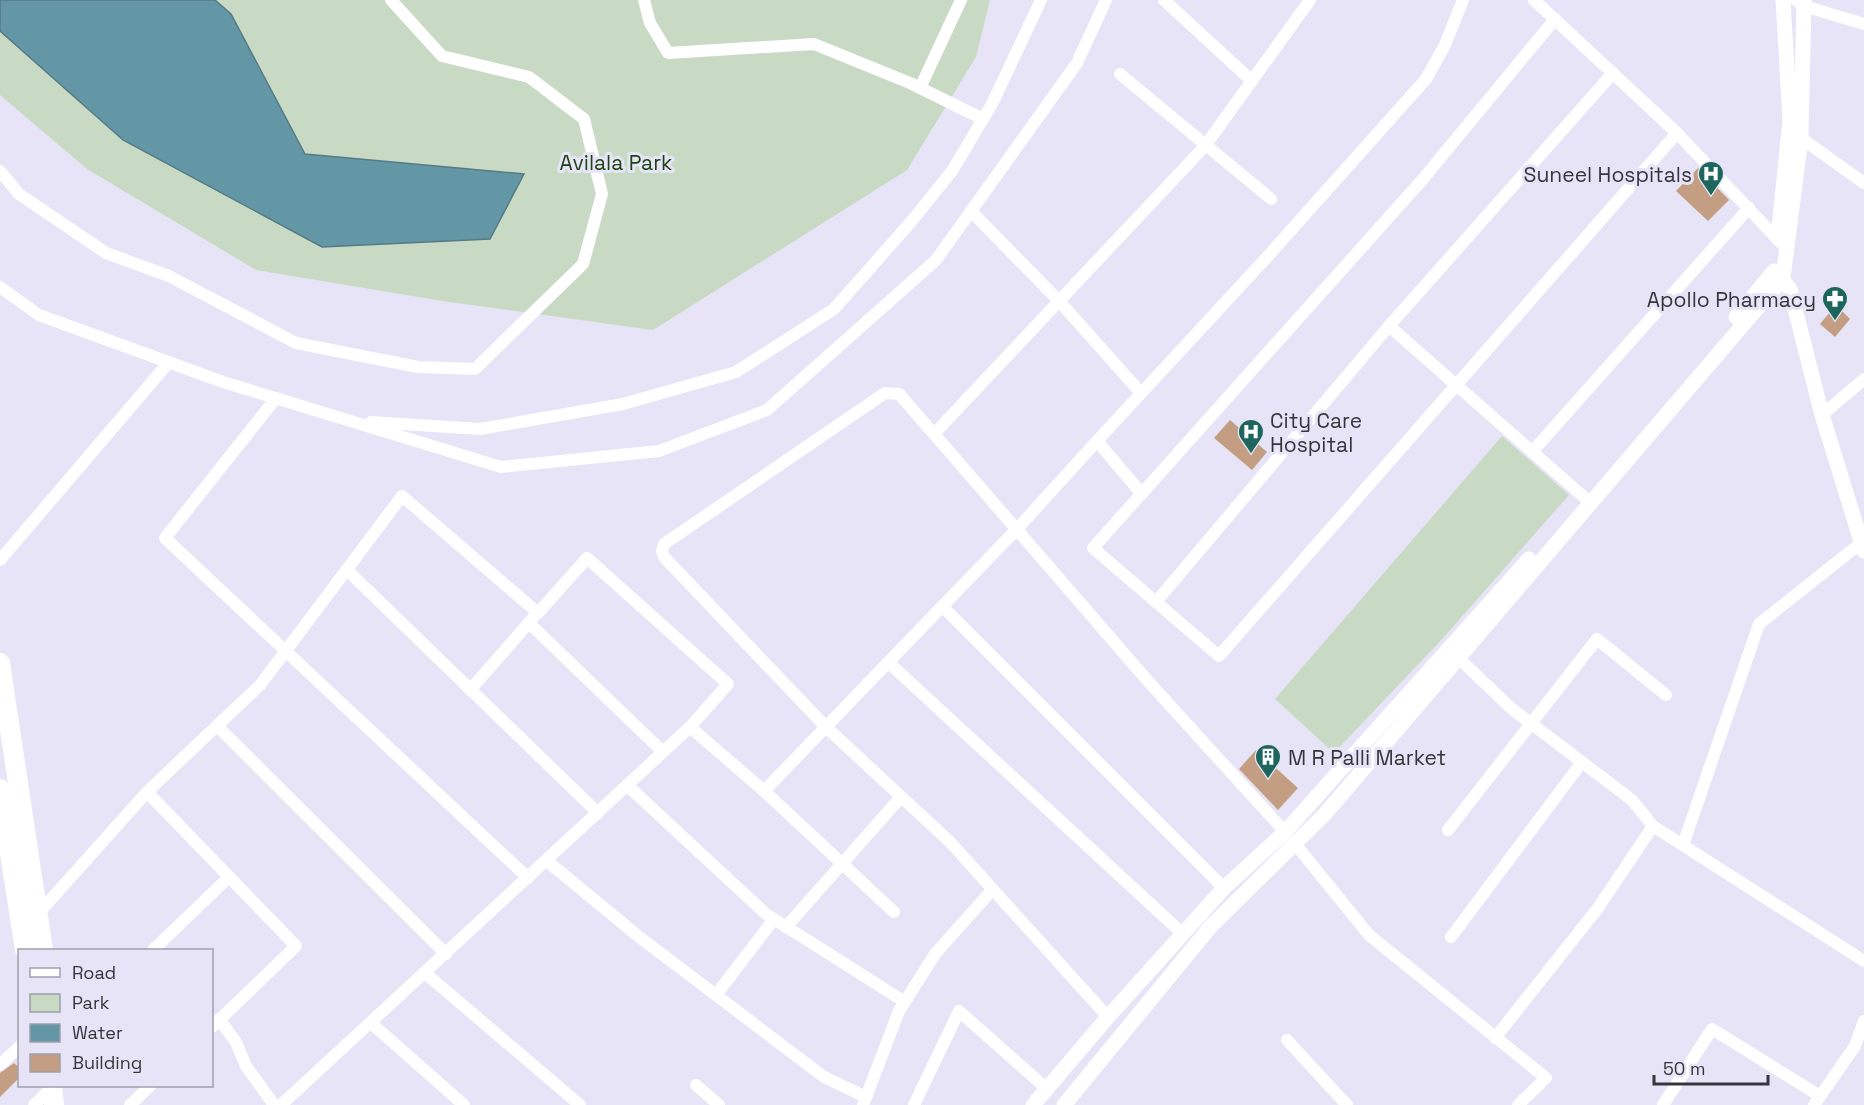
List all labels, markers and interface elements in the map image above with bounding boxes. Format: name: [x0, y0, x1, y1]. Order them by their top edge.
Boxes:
park label: Avilala Park: [560, 149, 672, 176]
hospital icon: Suneel Hospitals: [1696, 159, 1726, 197]
place label: Suneel Hospitals: [1524, 161, 1692, 188]
pharmacy icon: Apollo Pharmacy: [1820, 284, 1850, 322]
place label: Apollo Pharmacy: [1647, 286, 1816, 313]
place label: City Care Hospital: [1270, 407, 1362, 458]
hospital icon: City Care Hospital: [1236, 417, 1266, 455]
building icon: M R Palli Market: [1253, 742, 1283, 780]
place label: M R Palli Market: [1288, 744, 1446, 771]
legend: [18, 949, 213, 1087]
text: Road: [72, 961, 116, 984]
text: Park: [72, 991, 110, 1014]
text: Water: [72, 1021, 123, 1044]
scale bar: [1654, 1048, 1768, 1086]
text: Building: [72, 1051, 142, 1074]
text: 50 m: [1663, 1057, 1705, 1080]

